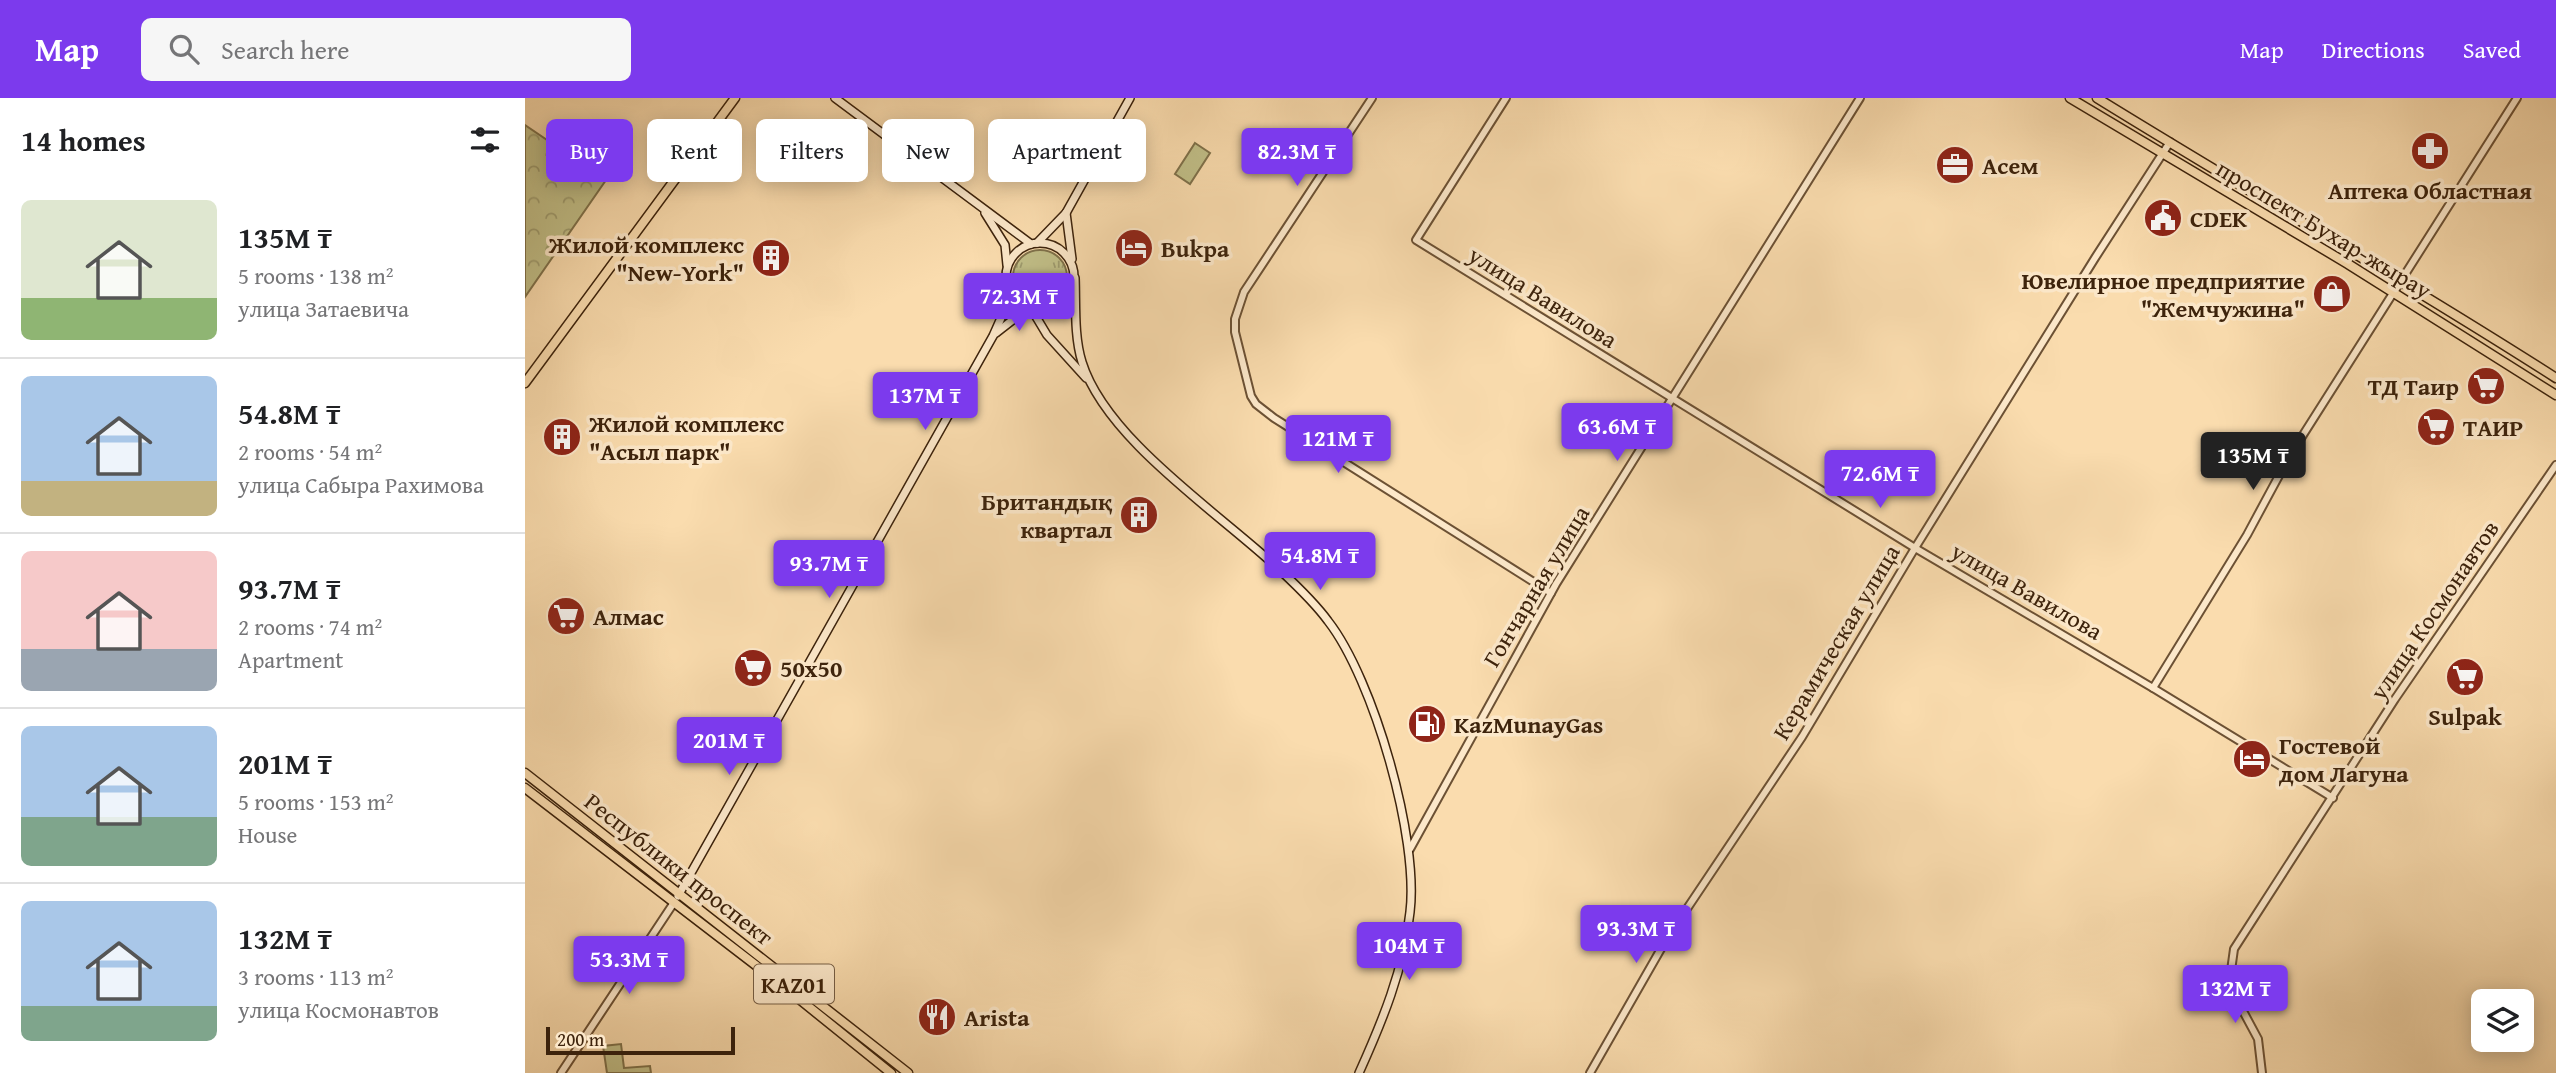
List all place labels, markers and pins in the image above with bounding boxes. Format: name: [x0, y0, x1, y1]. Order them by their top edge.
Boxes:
pin: 82.3M ₸: [1232, 129, 1362, 188]
pharmacy icon: Аптека Областная: [2409, 130, 2451, 172]
office icon: Асем: [1934, 144, 1976, 186]
place label: Асем: [1982, 148, 2038, 183]
place label: Аптека Областная: [2328, 173, 2532, 208]
public building icon: CDEK: [2142, 197, 2184, 239]
place label: CDEK: [2190, 201, 2248, 236]
place label: Жилой комплекс "New-York": [548, 227, 744, 290]
hotel icon: Bukpa: [1113, 227, 1155, 269]
place label: Bukpa: [1161, 231, 1230, 266]
building icon: Жилой комплекс "New-York": [750, 237, 792, 279]
place label: Ювелирное предприятие "Жемчужина": [2021, 263, 2305, 326]
shop icon: Ювелирное предприятие "Жемчужина": [2311, 273, 2353, 315]
pin: 72.3M ₸: [954, 274, 1084, 333]
supermarket icon: ТД Таир: [2465, 365, 2507, 407]
place label: ТД Таир: [2368, 369, 2459, 404]
pin: 137M ₸: [868, 372, 982, 432]
pin: 63.6M ₸: [1552, 404, 1682, 463]
place label: Жилой комплекс "Асыл парк": [588, 406, 784, 469]
supermarket icon: ТАИР: [2415, 406, 2457, 448]
place label: ТАИР: [2463, 410, 2523, 445]
building icon: Жилой комплекс "Асыл парк": [541, 416, 583, 458]
pin: 121M ₸: [1281, 416, 1395, 475]
pin: 135M ₸: [2196, 432, 2310, 492]
pin: 72.6M ₸: [1815, 450, 1945, 510]
place label: Британдық квартал: [981, 484, 1113, 547]
building icon: Британдық квартал: [1118, 494, 1160, 536]
pin: 54.8M ₸: [1255, 532, 1385, 592]
pin: 93.7M ₸: [764, 540, 894, 600]
supermarket icon: Алмас: [545, 595, 587, 637]
place label: Алмас: [593, 599, 664, 634]
supermarket icon: 50х50: [732, 647, 774, 689]
place label: 50х50: [780, 651, 842, 686]
supermarket icon: Sulpak: [2444, 656, 2486, 698]
place label: Sulpak: [2428, 699, 2502, 734]
fuel station icon: KazMunayGas: [1406, 703, 1448, 745]
place label: KazMunayGas: [1454, 707, 1603, 742]
pin: 201M ₸: [672, 718, 786, 777]
place label: Гостевой дом Лагуна: [2279, 728, 2409, 791]
hotel icon: Гостевой дом Лагуна: [2231, 738, 2273, 780]
pin: 93.3M ₸: [1571, 906, 1701, 965]
pin: 104M ₸: [1352, 922, 1466, 982]
pin: 53.3M ₸: [564, 936, 694, 996]
pin: 132M ₸: [2178, 965, 2292, 1025]
restaurant icon: Arista: [916, 996, 958, 1038]
place label: Arista: [964, 1000, 1030, 1035]

